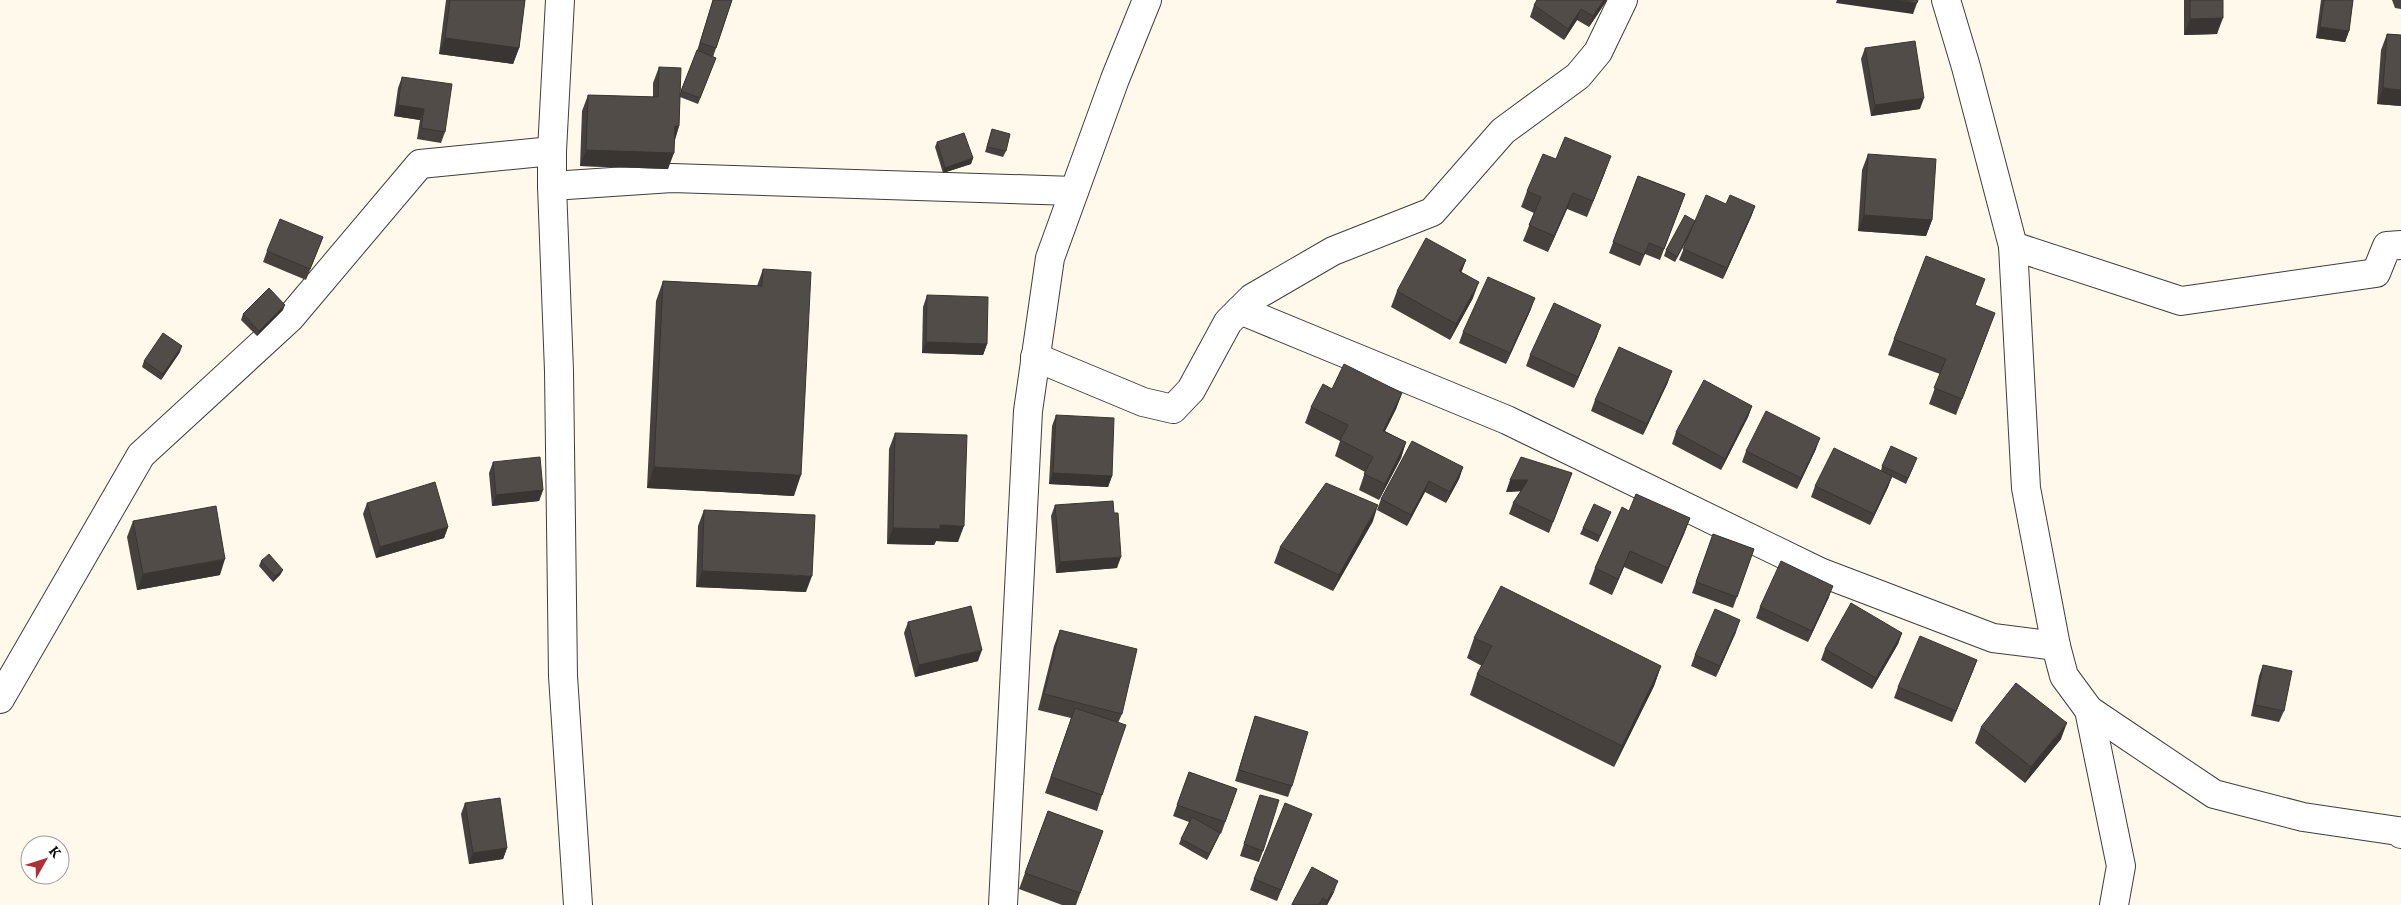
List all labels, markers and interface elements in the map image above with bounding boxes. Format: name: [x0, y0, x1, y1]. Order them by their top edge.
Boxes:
north arrow: [20, 835, 70, 885]
text: K: [45, 842, 65, 861]

